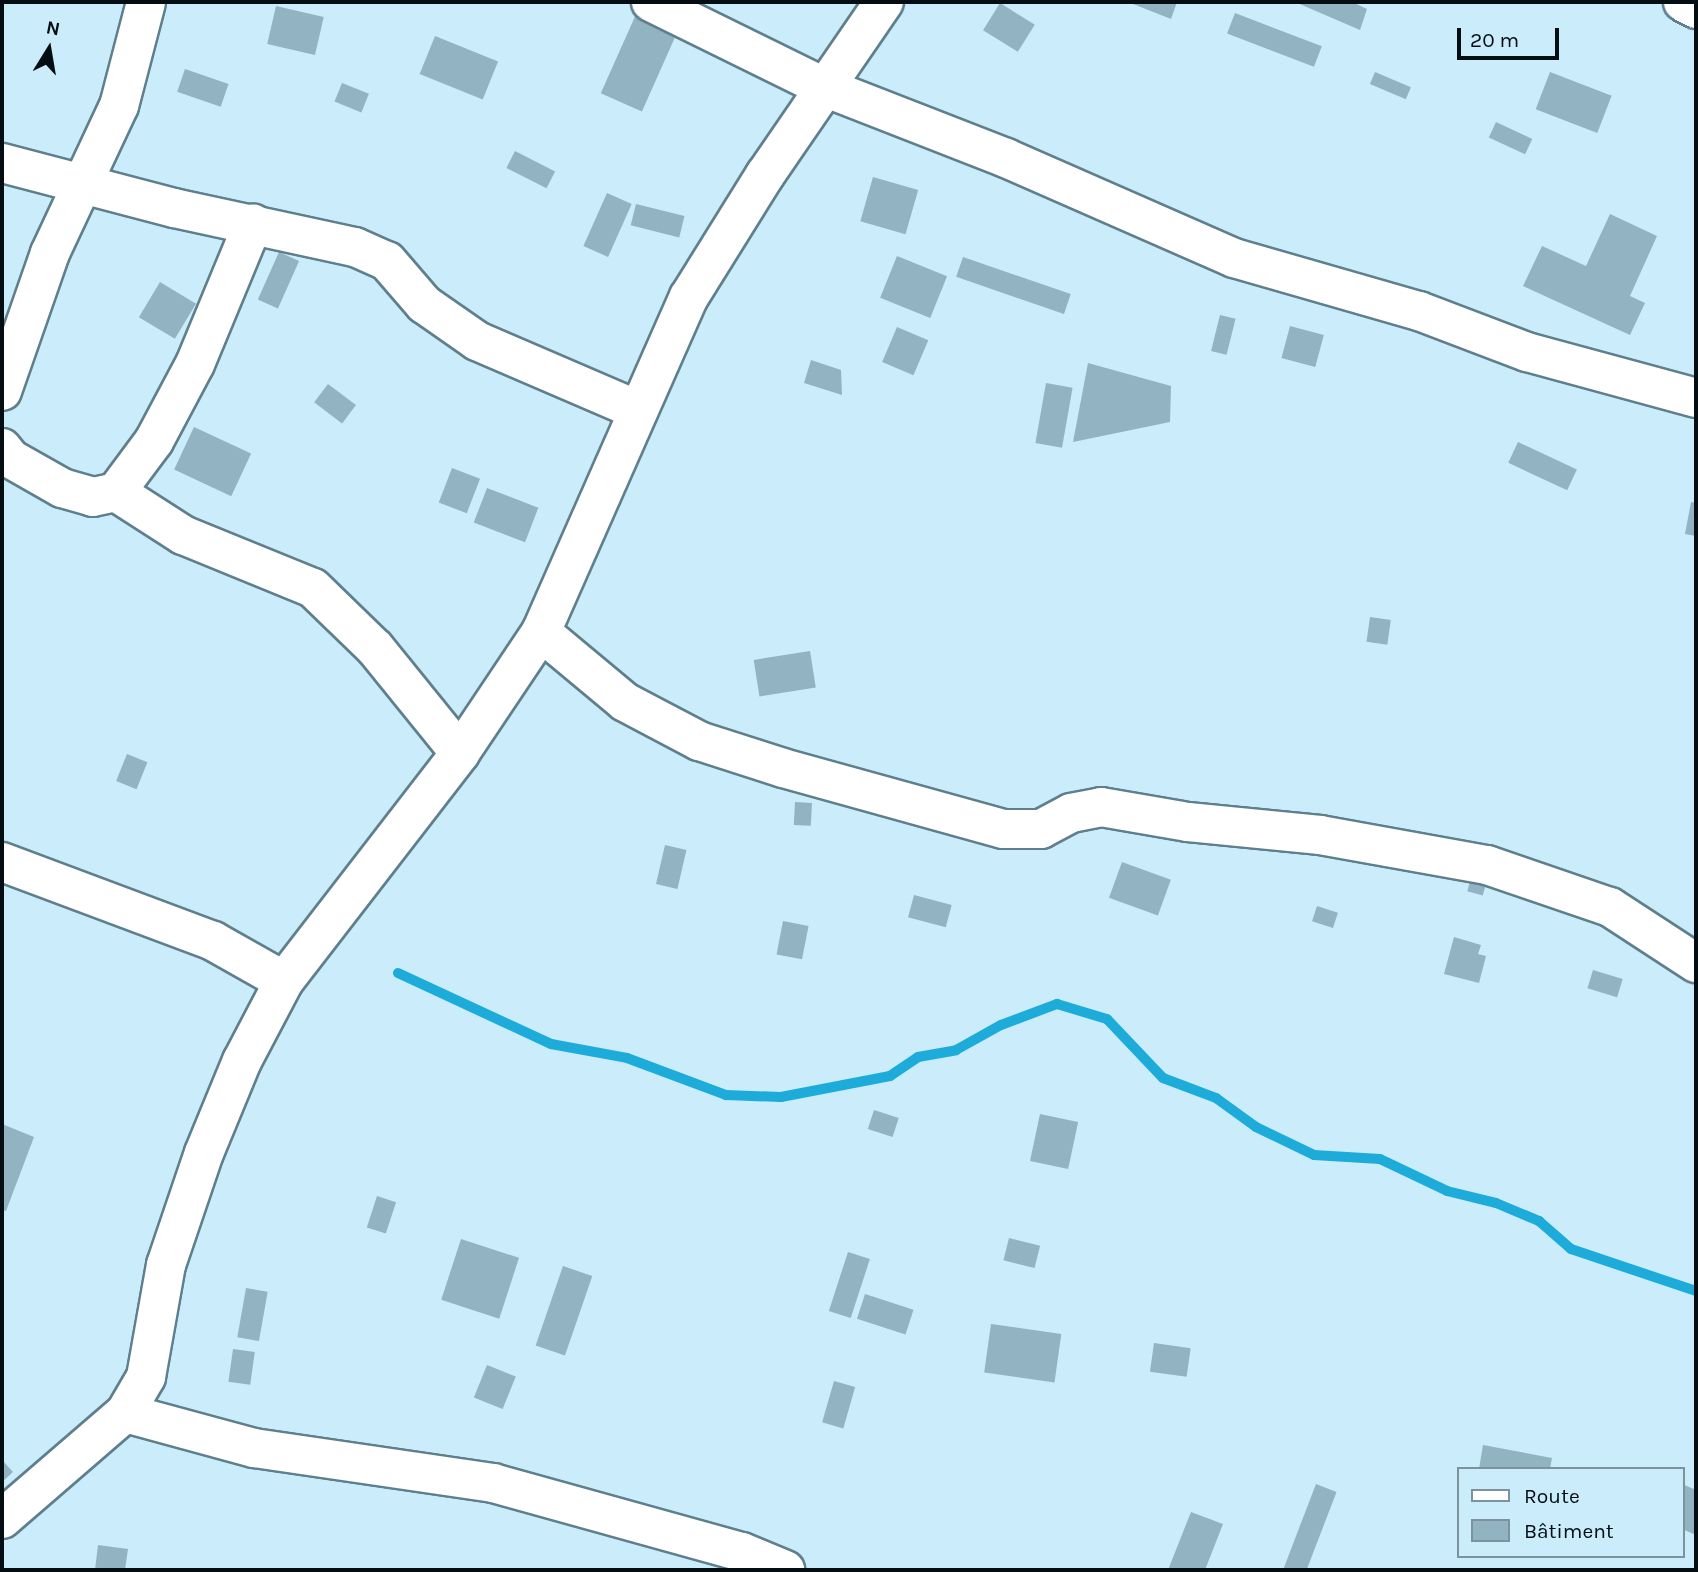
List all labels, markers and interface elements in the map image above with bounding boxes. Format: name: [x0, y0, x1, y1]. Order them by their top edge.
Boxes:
north arrow: [14, 14, 84, 84]
scale bar: [1460, 14, 1562, 58]
text: N: [44, 16, 62, 40]
text: 20 m: [1470, 28, 1519, 52]
legend: [1456, 1467, 1684, 1558]
text: Route: [1524, 1484, 1580, 1508]
text: Bâtiment: [1524, 1519, 1614, 1543]

